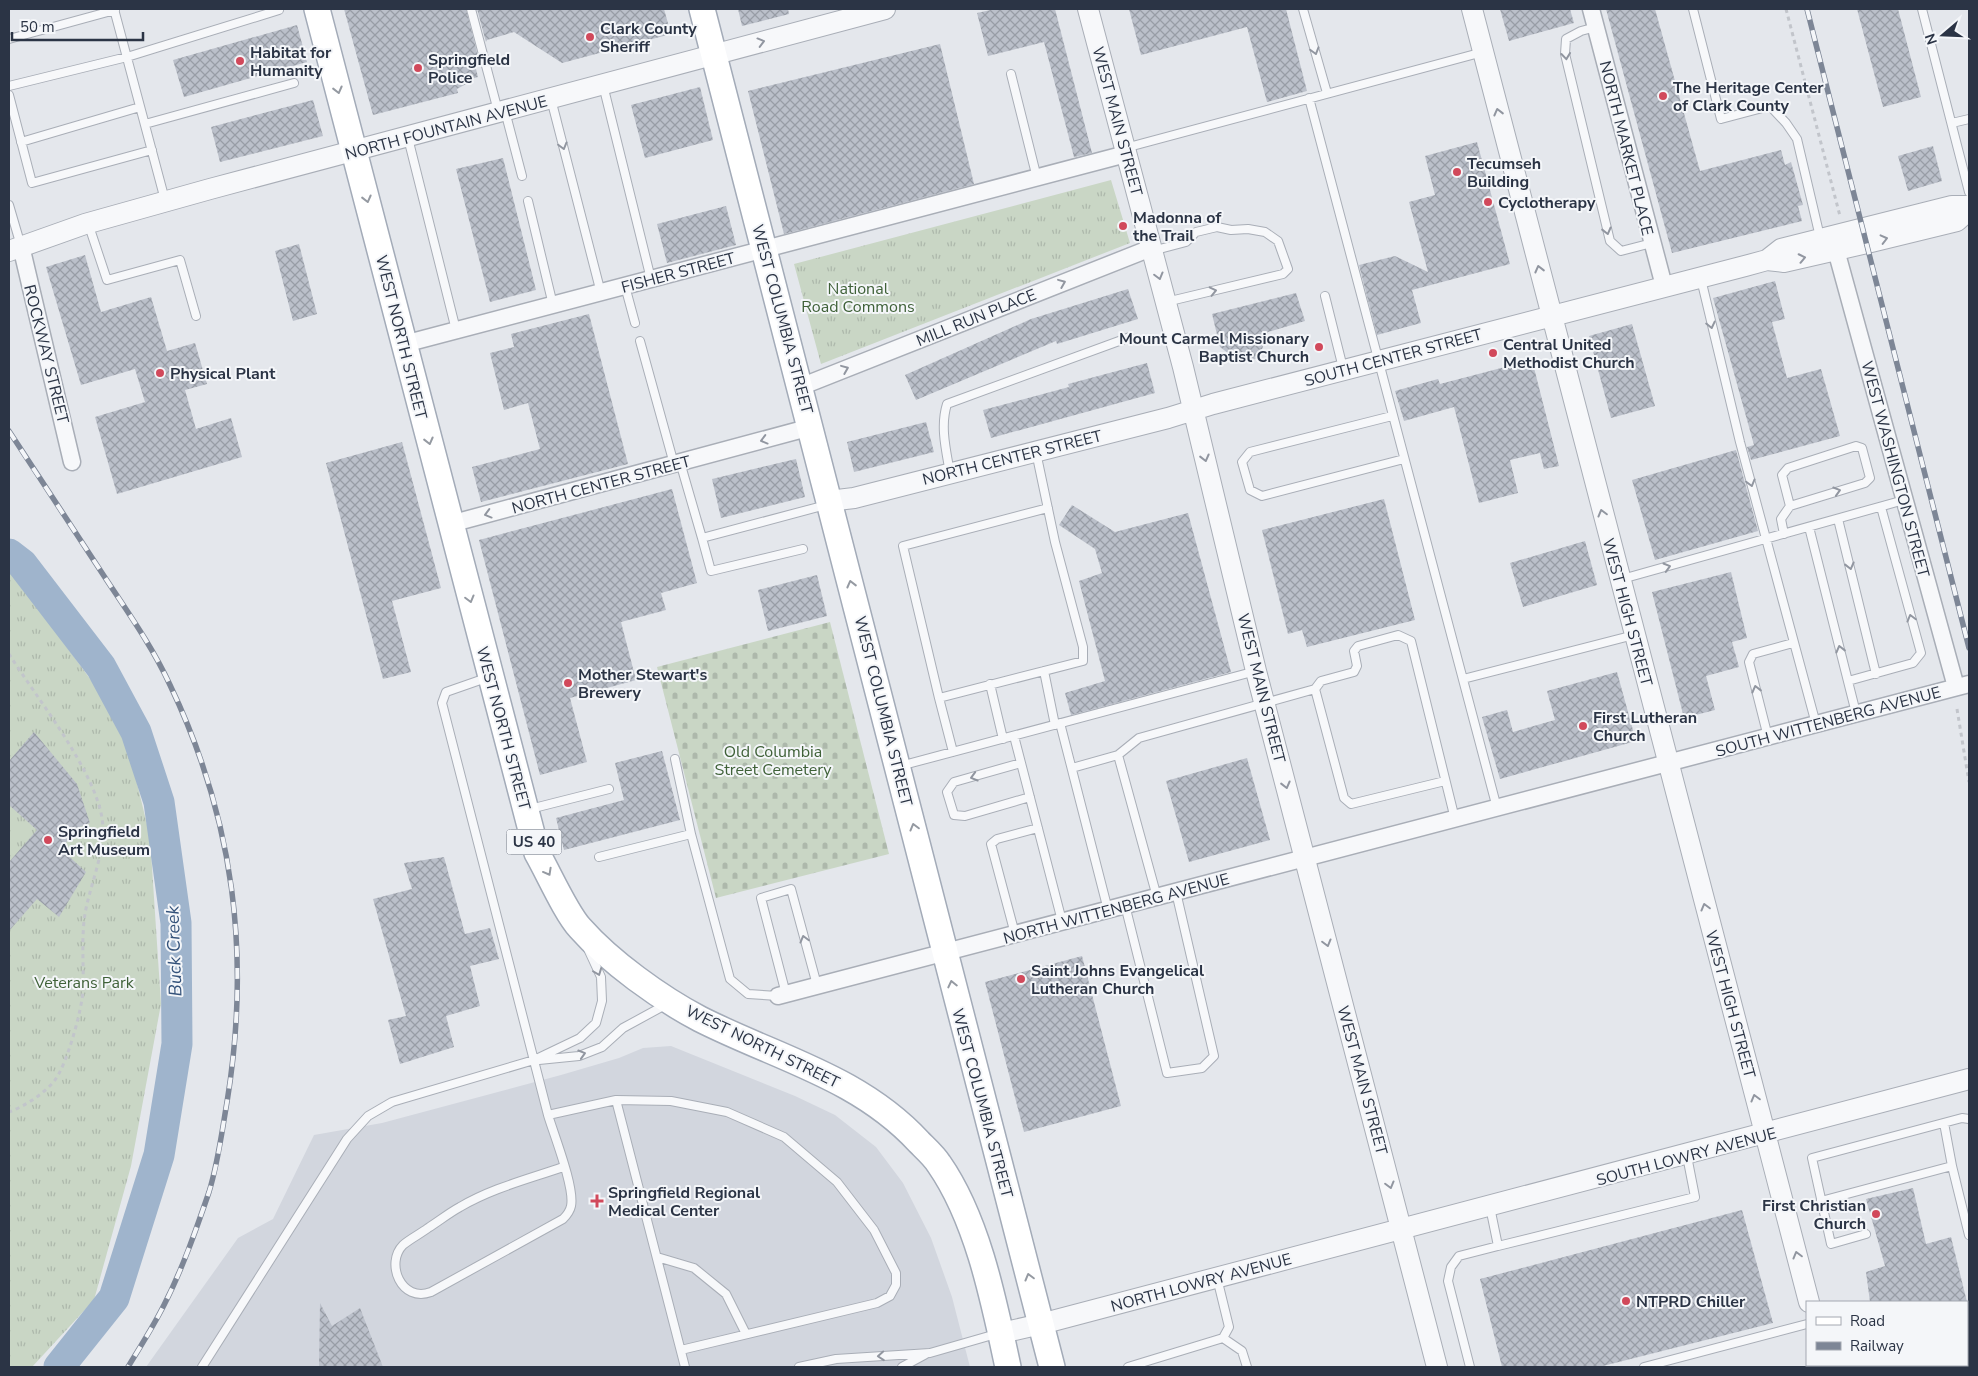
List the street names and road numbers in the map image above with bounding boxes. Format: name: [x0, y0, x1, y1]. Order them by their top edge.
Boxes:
street label: WEST MAIN STREET: [1087, 44, 1148, 199]
street label: NORTH MARKET PLACE: [1594, 59, 1658, 238]
street label: NORTH FOUNTAIN AVENUE: [343, 90, 550, 166]
street label: WEST COLUMBIA STREET: [746, 222, 818, 417]
street label: FISHER STREET: [619, 247, 738, 299]
street label: WEST NORTH STREET: [370, 253, 432, 422]
street label: ROCKWAY STREET: [18, 282, 74, 426]
street label: MILL RUN PLACE: [913, 284, 1040, 352]
street label: SOUTH CENTER STREET: [1302, 324, 1485, 392]
street label: WEST WASHINGTON STREET: [1856, 359, 1935, 580]
street label: NORTH CENTER STREET: [920, 425, 1105, 491]
street label: NORTH CENTER STREET: [509, 450, 693, 519]
street label: WEST HIGH STREET: [1597, 536, 1657, 689]
street label: WEST MAIN STREET: [1232, 611, 1290, 766]
street label: WEST COLUMBIA STREET: [849, 614, 917, 809]
street label: WEST NORTH STREET: [471, 644, 536, 813]
street label: SOUTH WITTENBERG AVENUE: [1713, 681, 1943, 763]
road number: US 40: [506, 830, 562, 854]
street label: NORTH WITTENBERG AVENUE: [1001, 868, 1232, 950]
street label: WEST HIGH STREET: [1700, 928, 1760, 1081]
street label: WEST NORTH STREET: [682, 1000, 843, 1094]
street label: WEST MAIN STREET: [1332, 1003, 1393, 1158]
street label: WEST COLUMBIA STREET: [946, 1006, 1018, 1201]
street label: SOUTH LOWRY AVENUE: [1594, 1122, 1779, 1192]
street label: NORTH LOWRY AVENUE: [1108, 1248, 1294, 1318]

